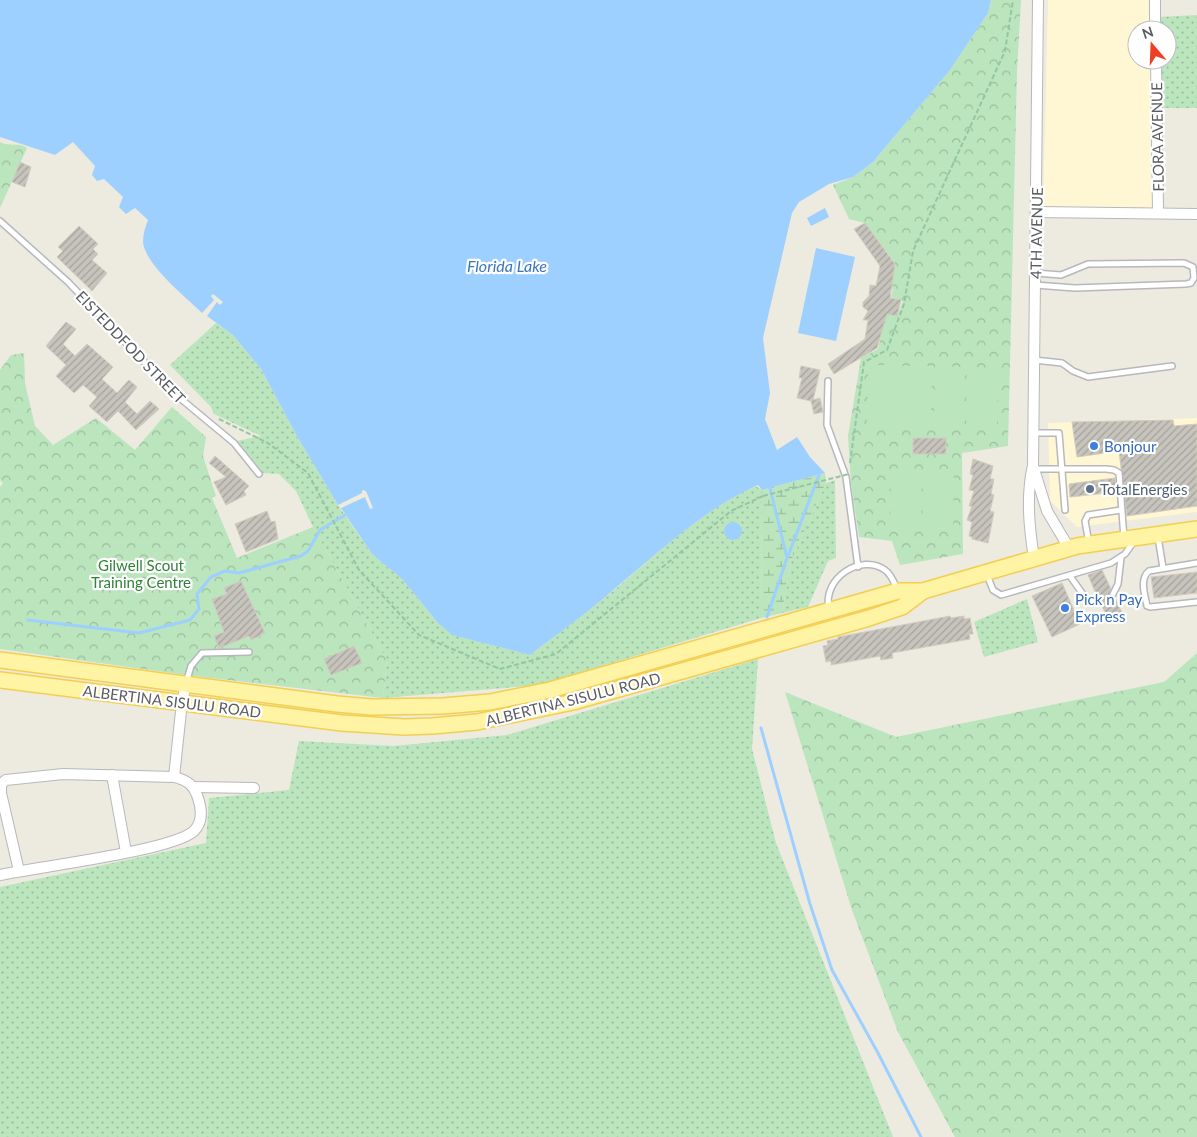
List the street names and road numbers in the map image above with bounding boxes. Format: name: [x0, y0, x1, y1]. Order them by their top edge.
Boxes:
street label: FLORA AVENUE: [1147, 82, 1167, 192]
street label: 4TH AVENUE: [1026, 187, 1046, 279]
street label: EISTEDDFOD STREET: [73, 287, 190, 407]
street label: ALBERTINA SISULU ROAD: [484, 669, 662, 729]
street label: ALBERTINA SISULU ROAD: [82, 681, 262, 721]

